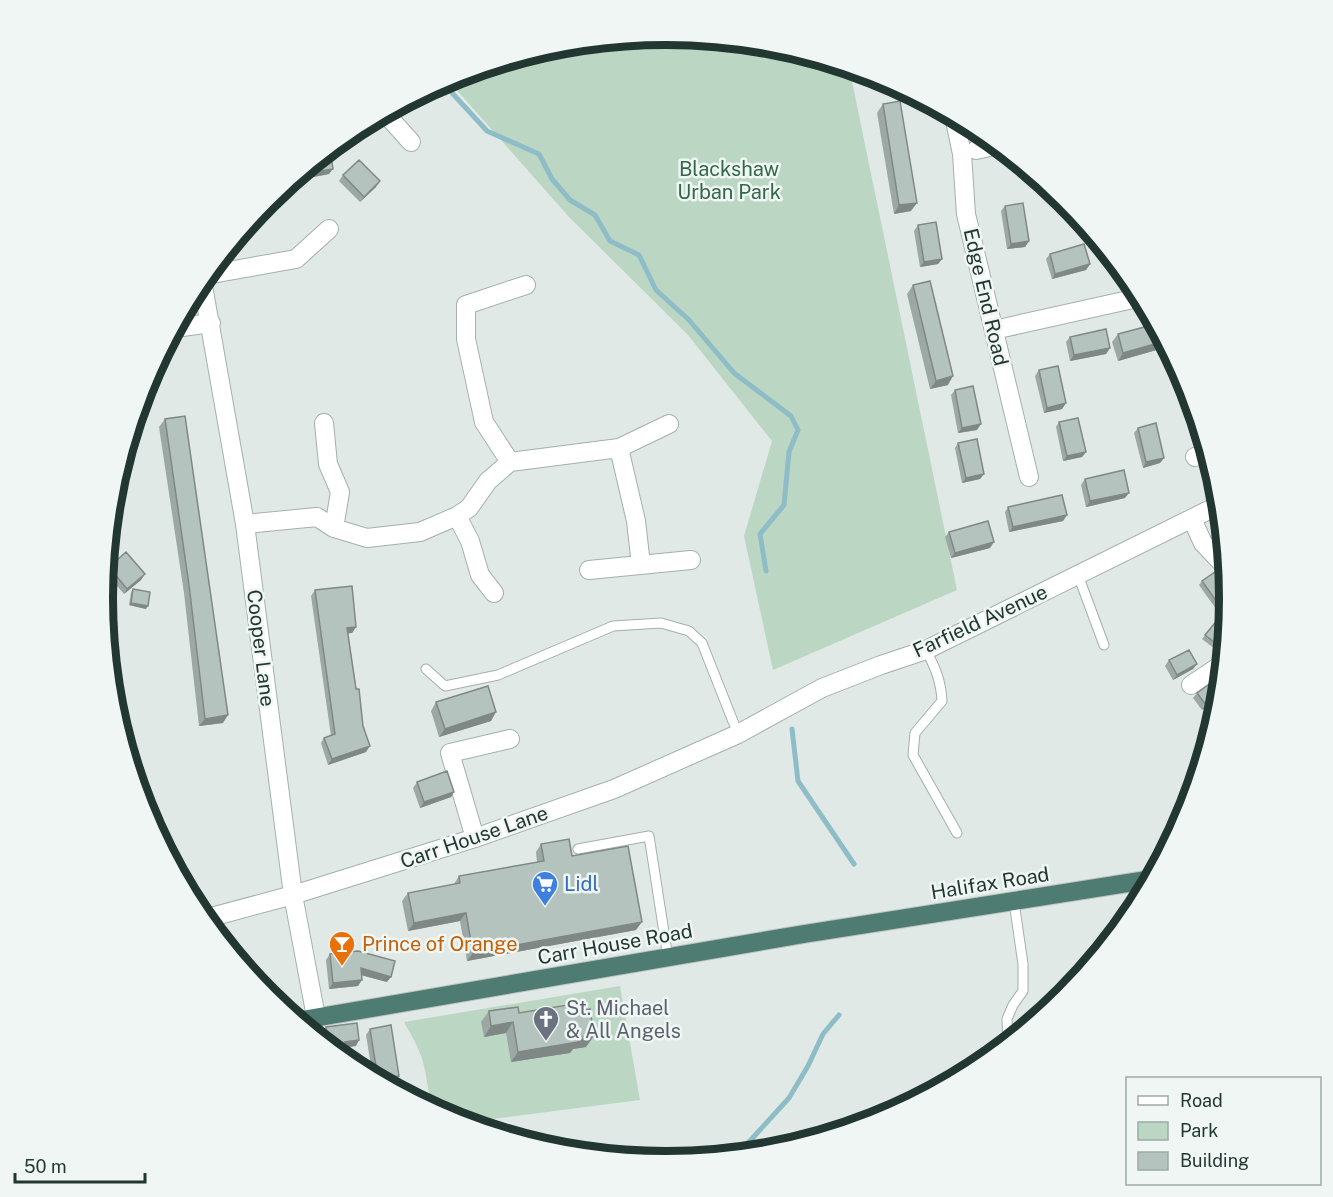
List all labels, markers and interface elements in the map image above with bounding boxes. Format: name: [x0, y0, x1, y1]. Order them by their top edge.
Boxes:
park label: Blackshaw Urban Park: [677, 157, 781, 204]
street label: Edge End Road: [959, 226, 1013, 368]
street label: Farfield Avenue: [909, 579, 1051, 663]
street label: Cooper Lane: [242, 588, 280, 708]
street label: Carr House Lane: [397, 800, 551, 874]
street label: Halifax Road: [929, 862, 1051, 904]
supermarket icon: Lidl: [530, 869, 560, 907]
place label: Lidl: [564, 872, 599, 896]
street label: Carr House Road: [536, 919, 694, 969]
bar icon: Prince of Orange: [327, 929, 357, 967]
place label: Prince of Orange: [362, 932, 518, 956]
place label: St. Michael & All Angels: [566, 996, 681, 1043]
church icon: St. Michael & All Angels: [531, 1004, 561, 1042]
legend: [1126, 1077, 1321, 1185]
text: Road: [1180, 1090, 1223, 1111]
text: Park: [1180, 1120, 1218, 1141]
scale bar: [15, 1146, 146, 1184]
text: Building: [1180, 1150, 1249, 1171]
text: 50 m: [24, 1156, 67, 1177]

